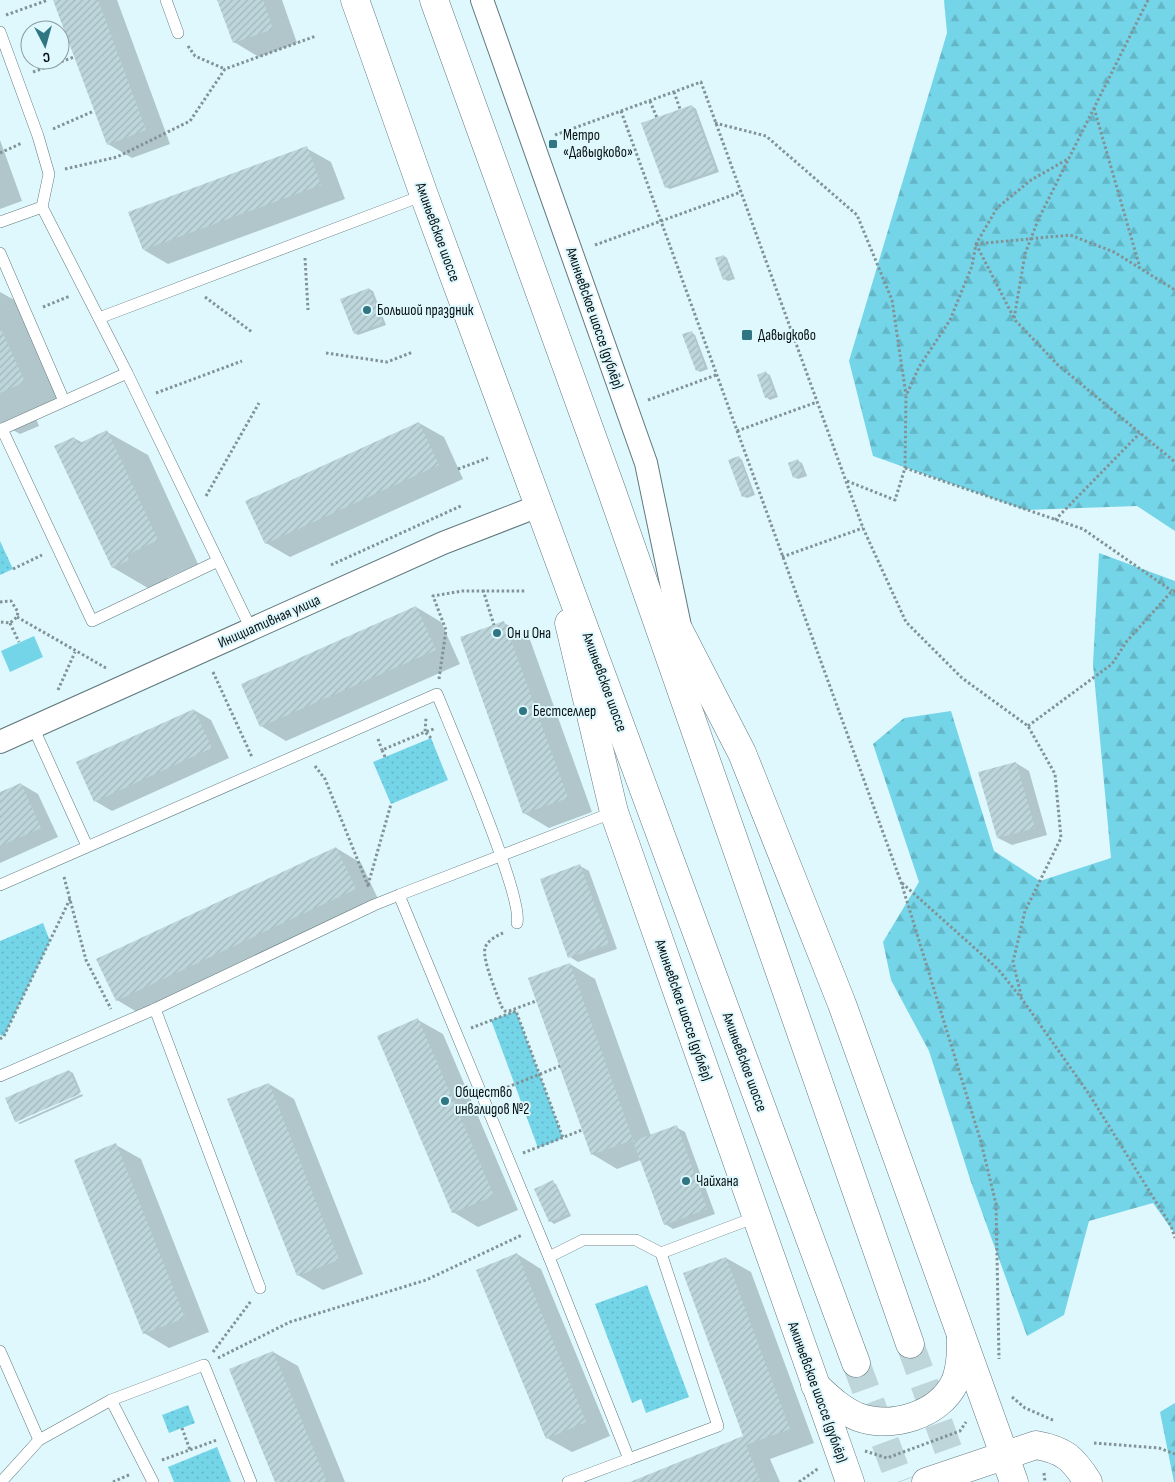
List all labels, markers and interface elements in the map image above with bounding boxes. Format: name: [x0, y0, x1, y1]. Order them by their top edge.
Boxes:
north arrow: [20, 20, 70, 70]
text: С: [42, 49, 51, 66]
place label: Метро «Давыдково»: [563, 126, 633, 162]
marker: Метро «Давыдково»: [547, 138, 559, 150]
street label: Аминьевское шоссе: [410, 179, 464, 284]
street label: Аминьевское шоссе (дублёр): [561, 244, 628, 392]
place label: Большой праздник: [377, 301, 474, 320]
marker: Большой праздник: [361, 304, 373, 316]
place label: Давыдково: [758, 326, 816, 345]
marker: Давыдково: [740, 328, 754, 342]
street label: Инициативная улица: [215, 590, 324, 653]
place label: Он и Она: [507, 624, 551, 643]
marker: Он и Она: [491, 627, 503, 639]
street label: Аминьевское шоссе: [577, 629, 631, 734]
place label: Бестселлер: [533, 702, 596, 721]
marker: Бестселлер: [517, 705, 529, 717]
street label: Аминьевское шоссе (дублёр): [650, 936, 717, 1084]
street label: Аминьевское шоссе: [717, 1009, 771, 1114]
place label: Общество инвалидов №2: [455, 1083, 530, 1119]
marker: Общество инвалидов №2: [439, 1095, 451, 1107]
place label: Чайхана: [696, 1172, 739, 1191]
marker: Чайхана: [680, 1175, 692, 1187]
street label: Аминьевское шоссе (дублёр): [783, 1318, 852, 1465]

